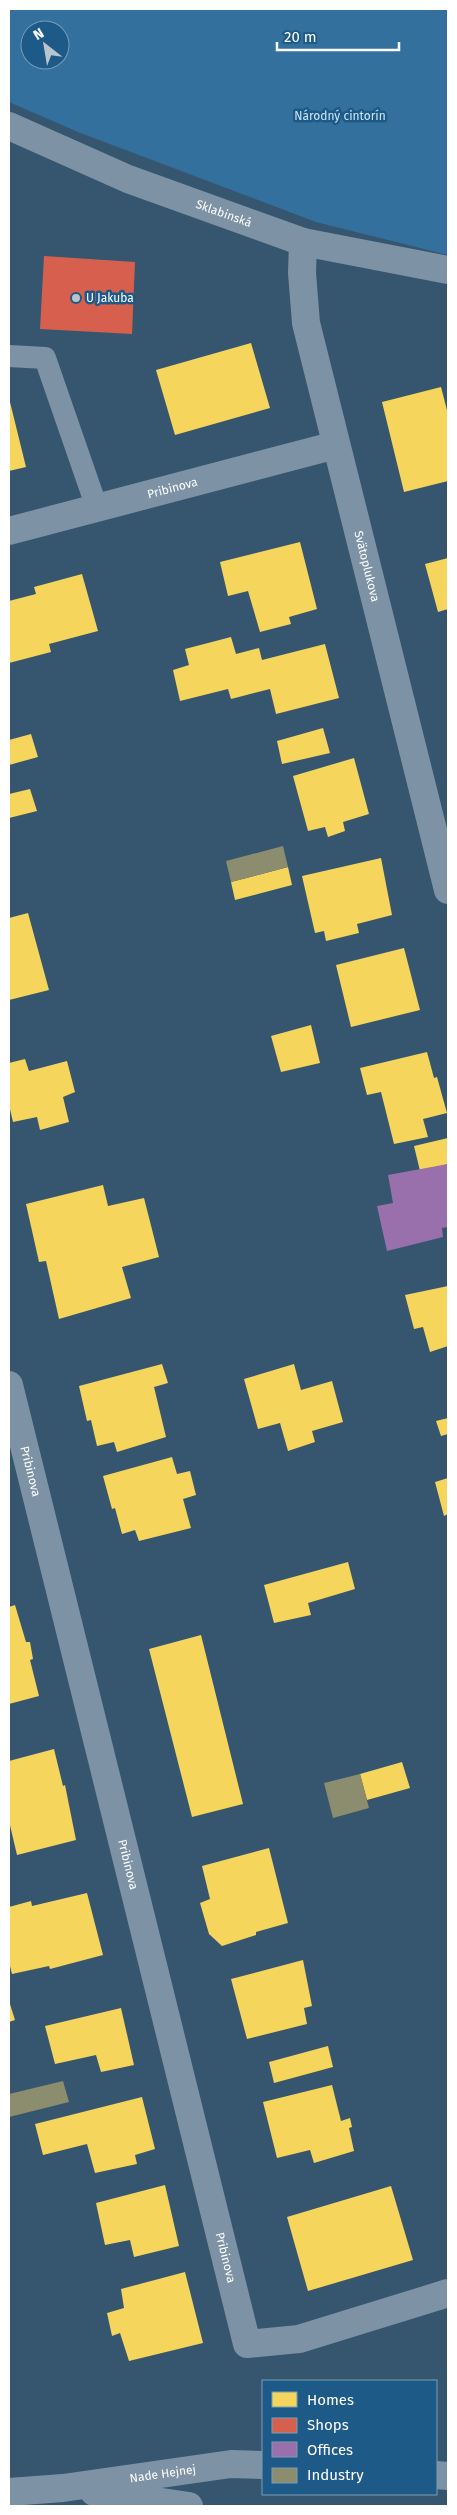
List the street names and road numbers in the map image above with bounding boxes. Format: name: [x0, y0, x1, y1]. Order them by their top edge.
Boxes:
street label: Sklabinská: [194, 197, 254, 230]
street label: Pribinova: [146, 475, 199, 501]
street label: Svätoplukova: [351, 529, 383, 603]
street label: Pribinova: [17, 1445, 43, 1498]
street label: Pribinova: [115, 1838, 141, 1891]
street label: Pribinova: [213, 2231, 239, 2284]
street label: Nade Hejnej: [129, 2462, 197, 2485]

